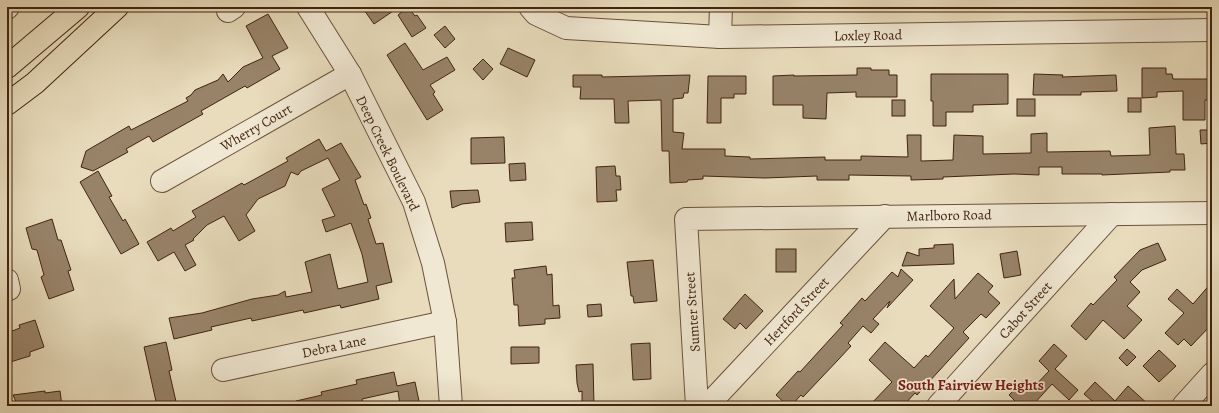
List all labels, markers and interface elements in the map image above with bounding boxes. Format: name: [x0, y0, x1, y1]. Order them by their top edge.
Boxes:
street label: Loxley Road: [834, 25, 903, 46]
street label: Deep Creek Boulevard: [351, 92, 424, 215]
street label: Wherry Court: [216, 99, 296, 156]
street label: Marlboro Road: [906, 205, 992, 226]
street label: Sumter Street: [680, 271, 705, 353]
street label: Hertford Street: [759, 272, 834, 350]
street label: Cabot Street: [994, 277, 1056, 343]
street label: Debra Lane: [300, 330, 368, 363]
district label: South Fairview Heights: [898, 375, 1044, 395]

